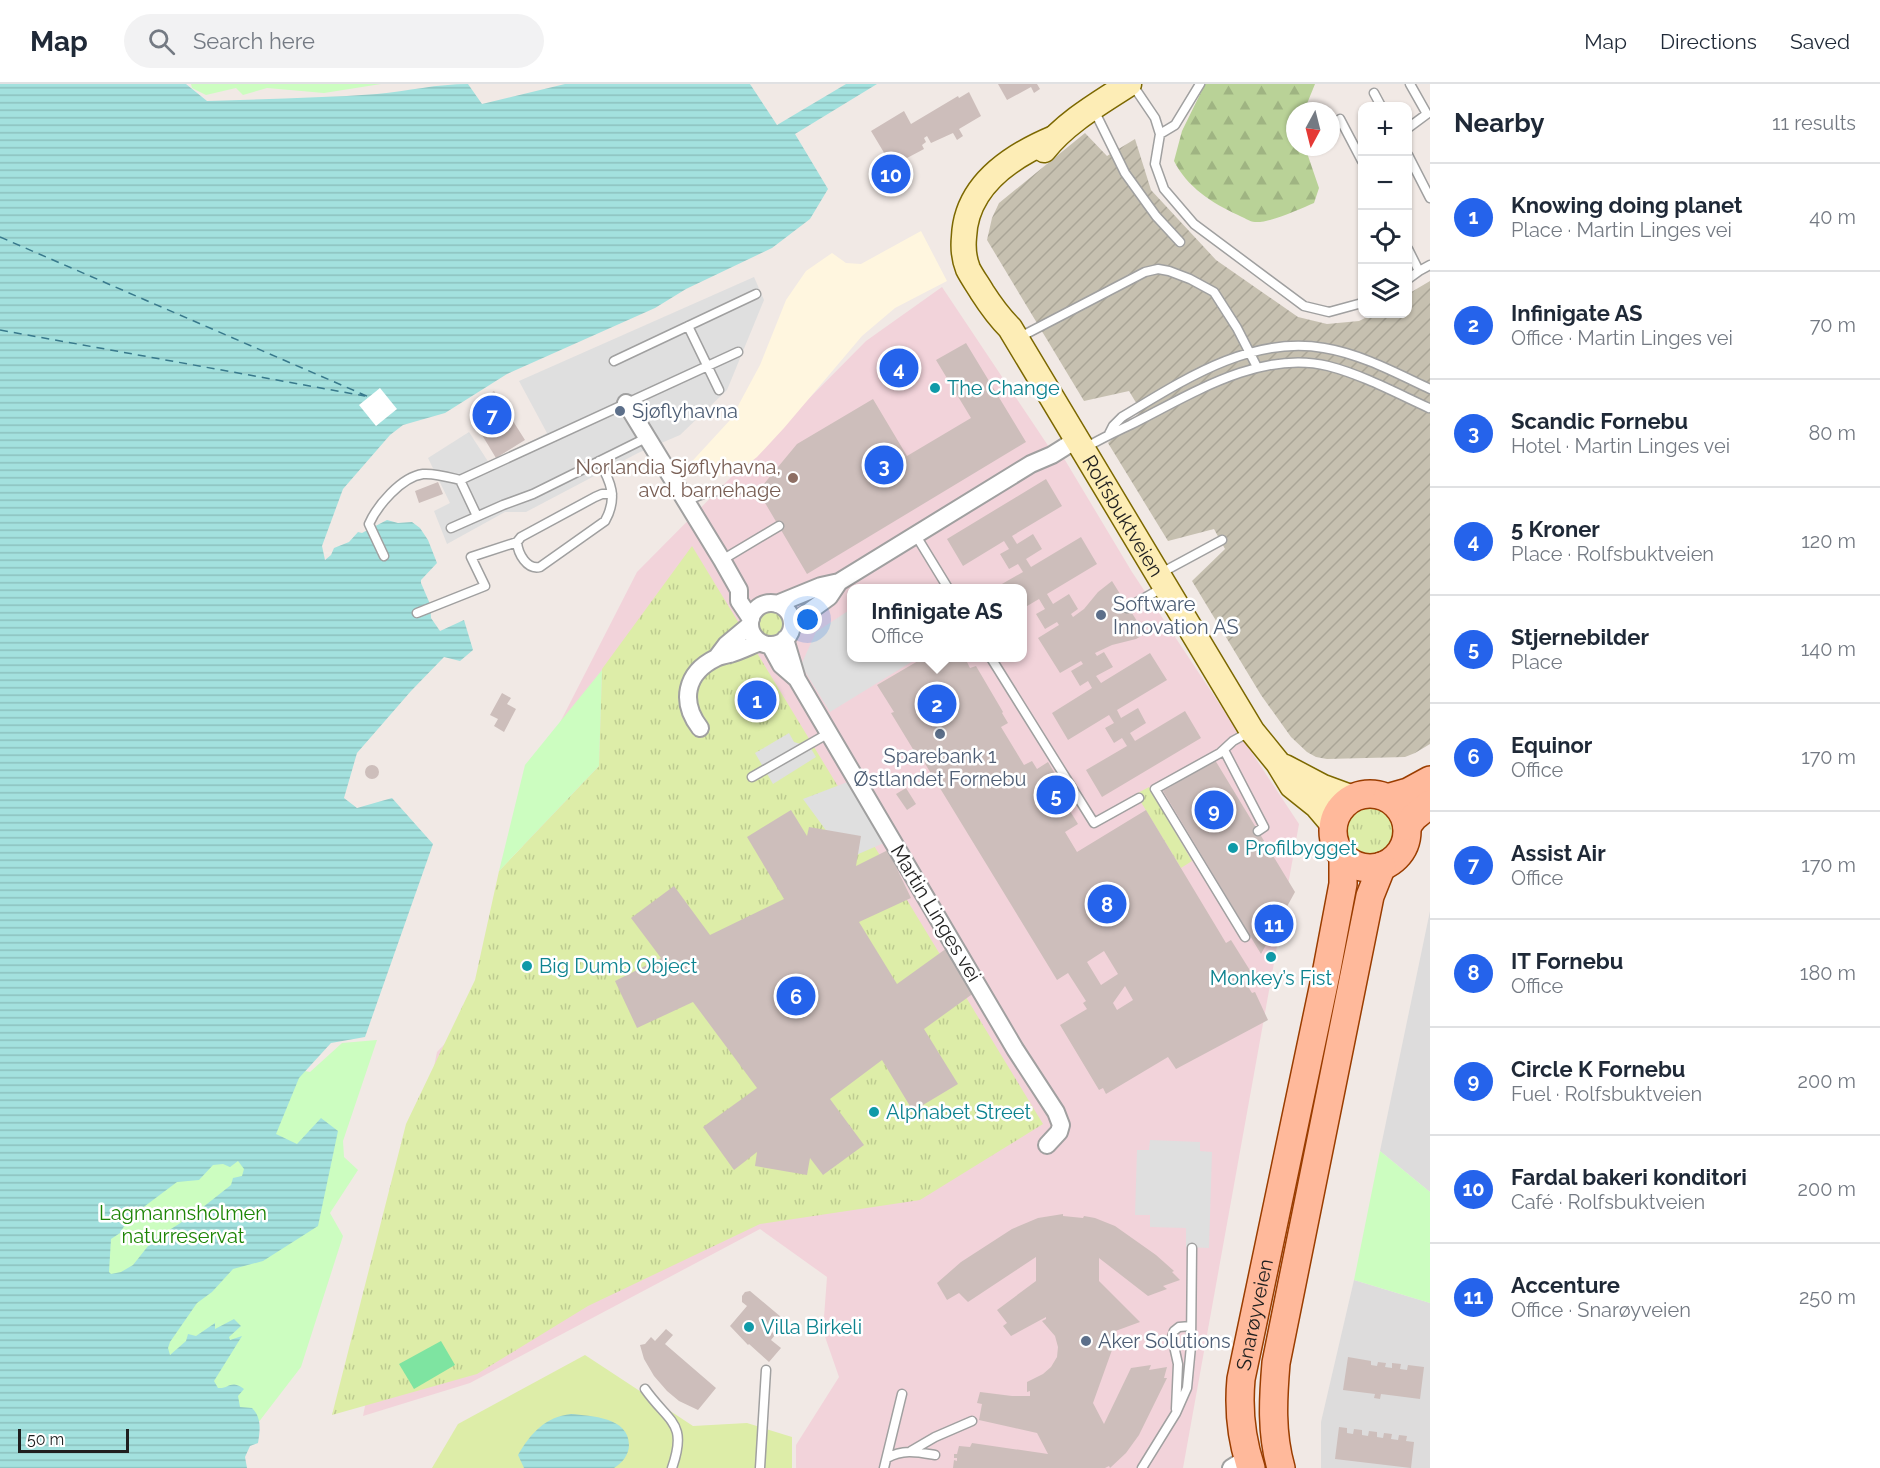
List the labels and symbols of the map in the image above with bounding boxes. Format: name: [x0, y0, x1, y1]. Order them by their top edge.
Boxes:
north arrow: [1286, 102, 1340, 156]
pin: 10: [872, 152, 910, 196]
pin: 4: [880, 346, 918, 390]
place label: The Change: [947, 376, 1060, 400]
marker: The Change: [928, 381, 942, 395]
pin: 7: [472, 392, 512, 438]
place label: Sjøflyhavna: [632, 399, 738, 423]
marker: Sjøflyhavna: [613, 404, 627, 418]
pin: 3: [864, 442, 904, 488]
street label: Rolfsbuktveien: [1077, 451, 1169, 581]
place label: Norlandia Sjøflyhavna, avd. barnehage: [576, 455, 781, 502]
marker: Norlandia Sjøflyhavna, avd. barnehage: [786, 471, 800, 485]
place label: Software Innovation AS: [1113, 592, 1239, 639]
your location: [793, 605, 822, 634]
marker: Software Innovation AS: [1094, 608, 1108, 622]
pin: 1: [738, 678, 777, 722]
pin: 2: [918, 682, 956, 726]
marker: Sparebank 1 Østlandet Fornebu: [933, 727, 947, 741]
place label: Sparebank 1 Østlandet Fornebu: [854, 744, 1026, 791]
pin: 5: [1036, 772, 1076, 818]
pin: 9: [1194, 788, 1234, 832]
place label: Profilbygget: [1245, 836, 1357, 860]
street label: Martin Linges vei: [886, 840, 986, 986]
marker: Profilbygget: [1226, 841, 1240, 855]
pin: 8: [1088, 882, 1126, 926]
pin: 11: [1254, 902, 1294, 946]
marker: Monkey’s Fist: [1264, 950, 1278, 964]
place label: Big Dumb Object: [539, 954, 698, 978]
marker: Big Dumb Object: [520, 959, 534, 973]
place label: Monkey’s Fist: [1210, 966, 1333, 990]
pin: 6: [776, 974, 816, 1018]
place label: Alphabet Street: [886, 1100, 1031, 1124]
marker: Alphabet Street: [867, 1105, 881, 1119]
park label: Lagmannsholmen naturreservat: [99, 1201, 267, 1248]
street label: Snarøyveien: [1231, 1257, 1278, 1373]
place label: Villa Birkeli: [761, 1315, 862, 1339]
marker: Villa Birkeli: [742, 1320, 756, 1334]
place label: Aker Solutions: [1098, 1329, 1231, 1353]
marker: Aker Solutions: [1079, 1334, 1093, 1348]
scale bar: [18, 1426, 129, 1454]

